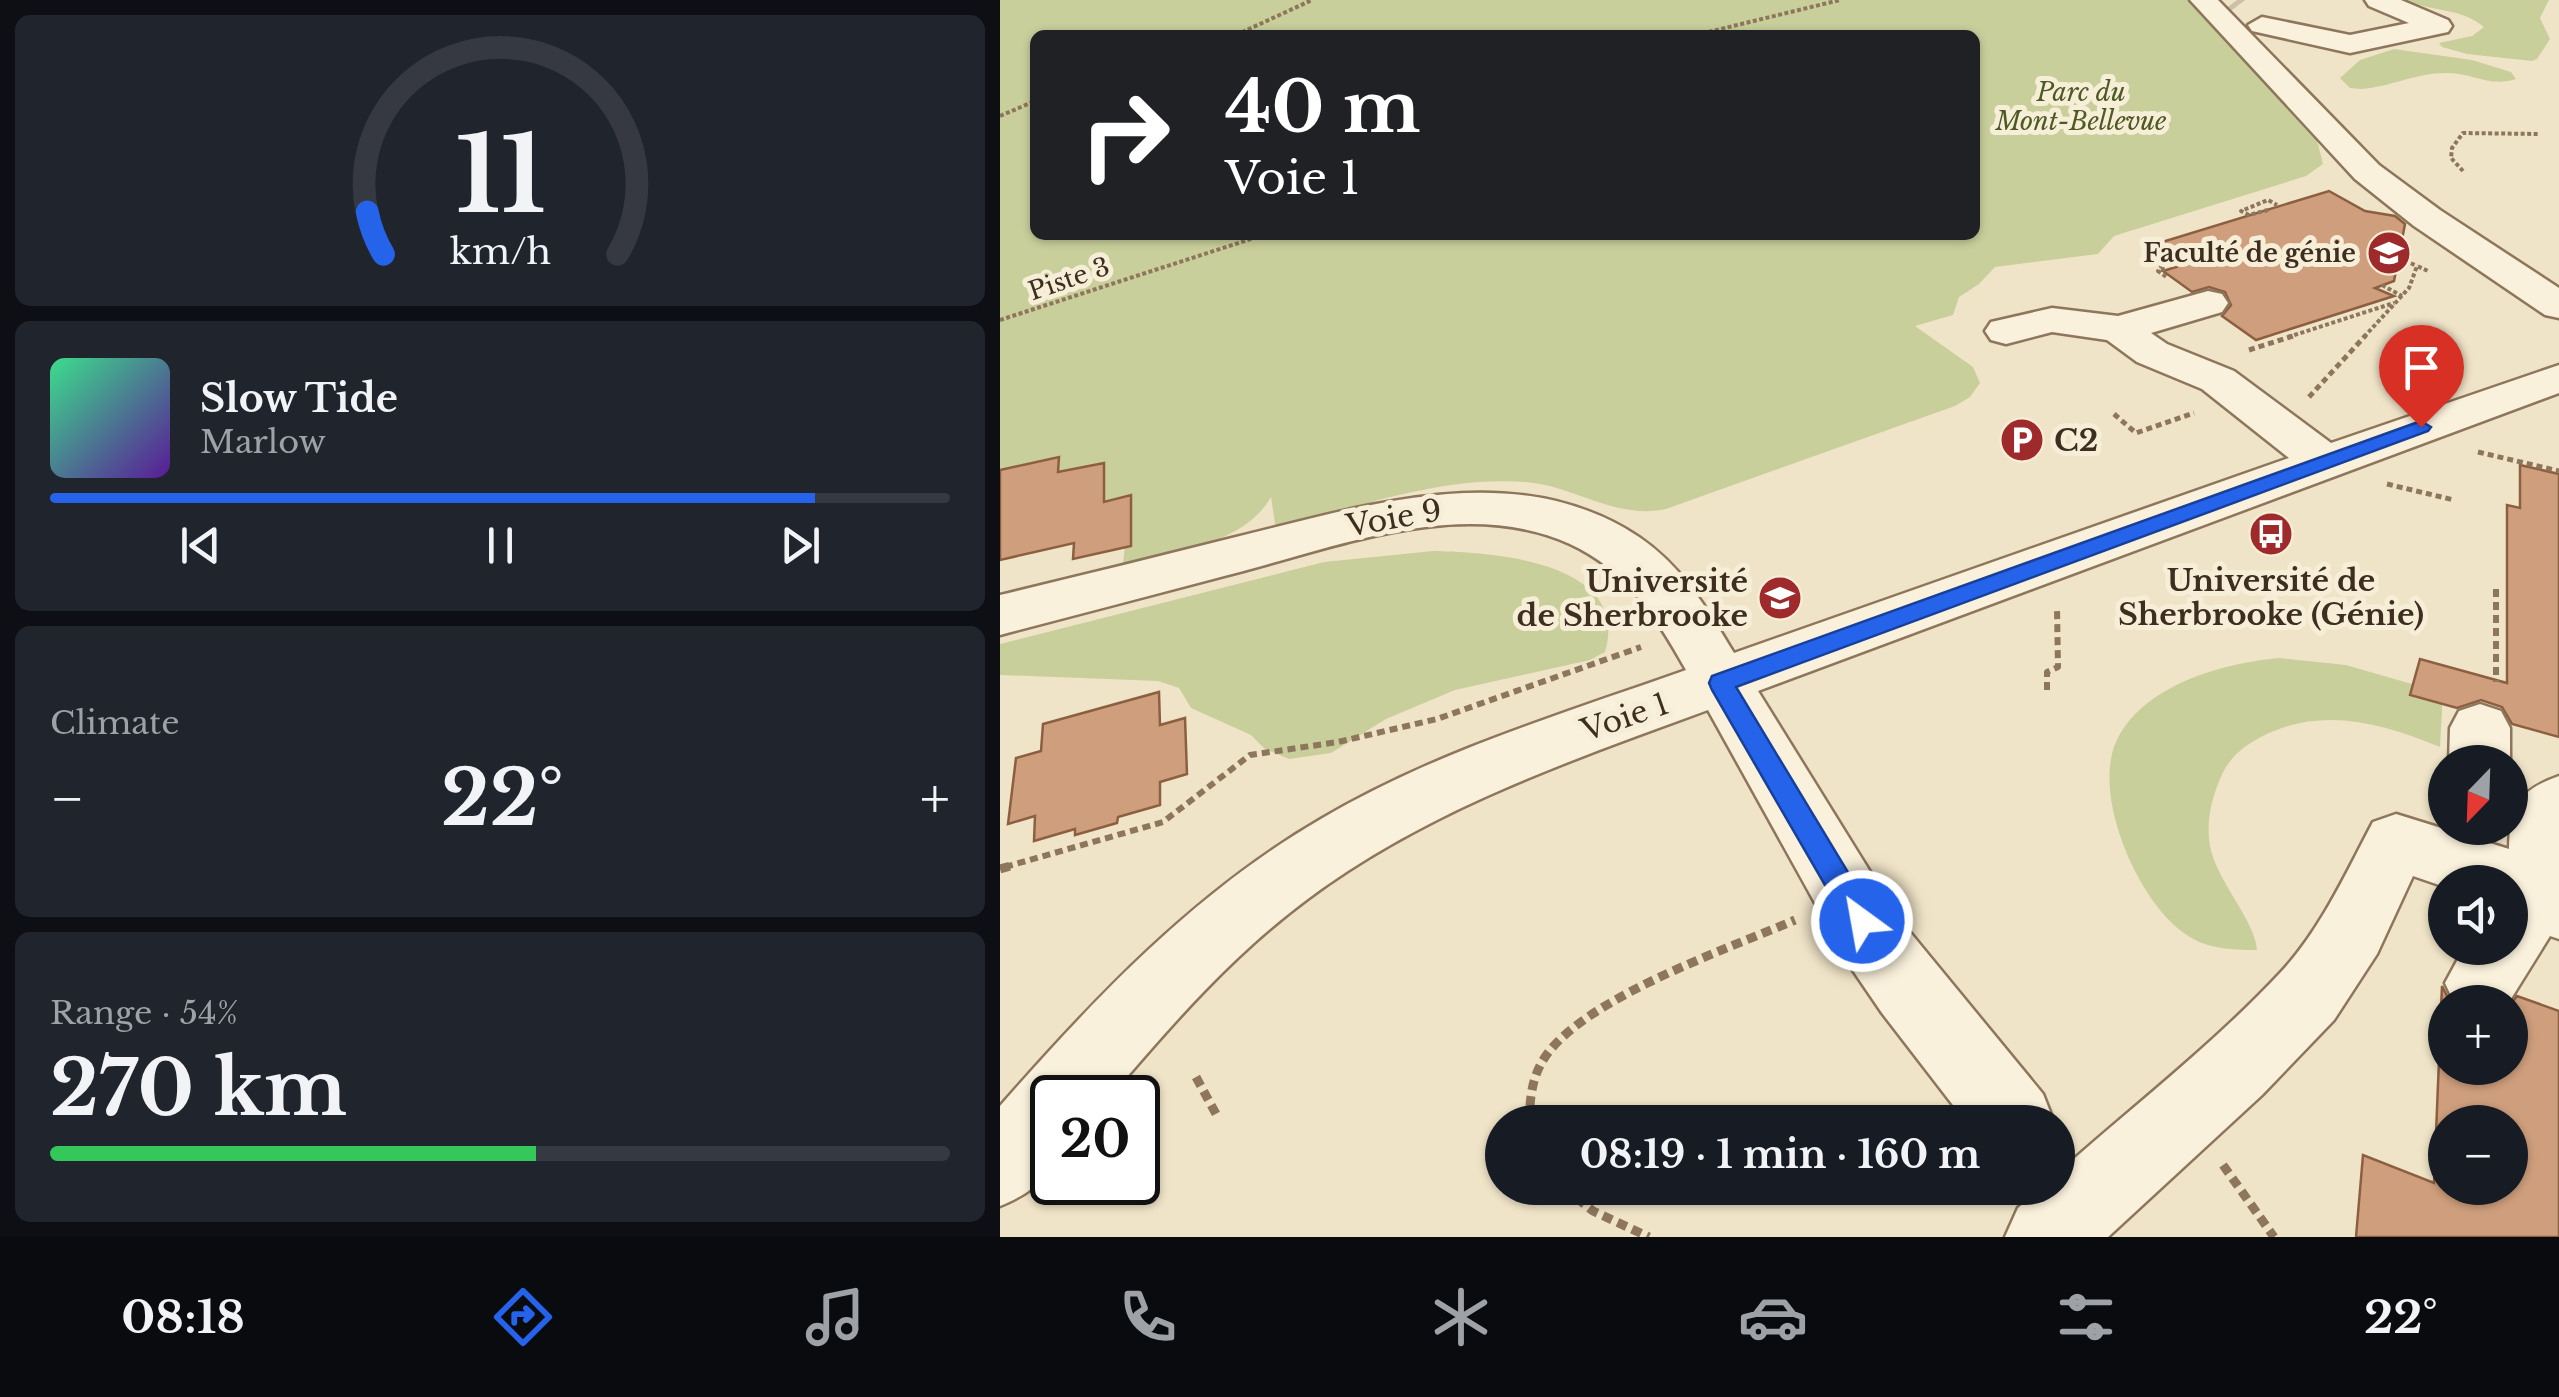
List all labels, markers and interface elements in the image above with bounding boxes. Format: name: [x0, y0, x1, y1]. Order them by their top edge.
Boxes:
text: 40 m: [1225, 64, 1420, 151]
icon: right: [1060, 70, 1190, 200]
park label: Parc du Mont-Bellevue: [1994, 77, 2167, 137]
text: 11: [455, 111, 545, 240]
text: Voie 1: [1225, 150, 1360, 206]
text: km/h: [449, 229, 551, 274]
school or university icon: Faculté de génie: [2366, 230, 2412, 276]
place label: Faculté de génie: [2143, 238, 2356, 269]
street label: Piste 3: [1025, 251, 1113, 307]
pin: [2379, 325, 2464, 428]
icon: arrive: [2394, 340, 2449, 395]
text: Slow Tide: [200, 375, 398, 422]
parking icon: C2: [1999, 417, 2045, 463]
text: Marlow: [200, 422, 326, 462]
place label: C2: [2054, 422, 2098, 459]
street label: Voie 9: [1343, 491, 1444, 545]
bus stop icon: Université de Sherbrooke (Génie): [2248, 511, 2294, 557]
icon: previous: [173, 518, 228, 573]
icon: pause: [473, 518, 528, 573]
icon: next: [773, 518, 828, 573]
place label: Université de Sherbrooke (Génie): [2118, 562, 2424, 633]
place label: Université de Sherbrooke: [1517, 563, 1748, 634]
school or university icon: Université de Sherbrooke: [1757, 575, 1803, 621]
street label: Voie 1: [1575, 685, 1674, 749]
text: Climate: [50, 703, 179, 743]
north arrow: [2428, 745, 2528, 845]
map controls: [2428, 745, 2528, 1205]
text: 22°: [441, 752, 564, 845]
text: −: [50, 765, 85, 833]
text: +: [920, 765, 950, 833]
button: sound: [2428, 865, 2528, 965]
position arrow: [1810, 869, 1914, 973]
button: +: [2428, 985, 2528, 1085]
text: Range · 54%: [50, 993, 238, 1033]
text: 270 km: [50, 1042, 347, 1135]
speed limit sign: 20: [1030, 1075, 1160, 1205]
button: −: [2428, 1105, 2528, 1205]
text: 08:19 · 1 min · 160 m: [1580, 1131, 1980, 1178]
icon: directions: [488, 1282, 558, 1352]
icon: music: [800, 1282, 870, 1352]
icon: phone: [1113, 1282, 1183, 1352]
icon: climate: [1426, 1282, 1496, 1352]
icon: car: [1738, 1282, 1808, 1352]
icon: filters: [2051, 1282, 2121, 1352]
text: 08:18: [121, 1289, 245, 1345]
text: 22°: [2364, 1289, 2438, 1345]

